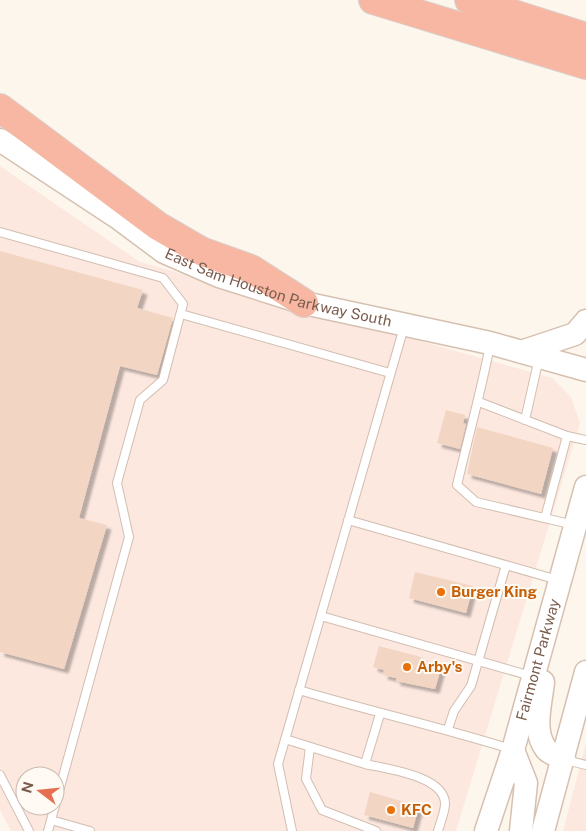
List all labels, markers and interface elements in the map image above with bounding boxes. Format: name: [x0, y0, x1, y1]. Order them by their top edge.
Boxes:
street label: East Sam Houston Parkway South: [163, 245, 393, 330]
place label: Burger King: [451, 583, 537, 600]
marker: Burger King: [435, 586, 447, 598]
street label: Fairmont Parkway: [513, 597, 563, 723]
place label: Arby's: [417, 658, 462, 675]
marker: Arby's: [401, 661, 413, 673]
north arrow: [15, 766, 65, 816]
text: N: [18, 780, 37, 795]
place label: KFC: [401, 801, 432, 818]
marker: KFC: [385, 804, 397, 816]

